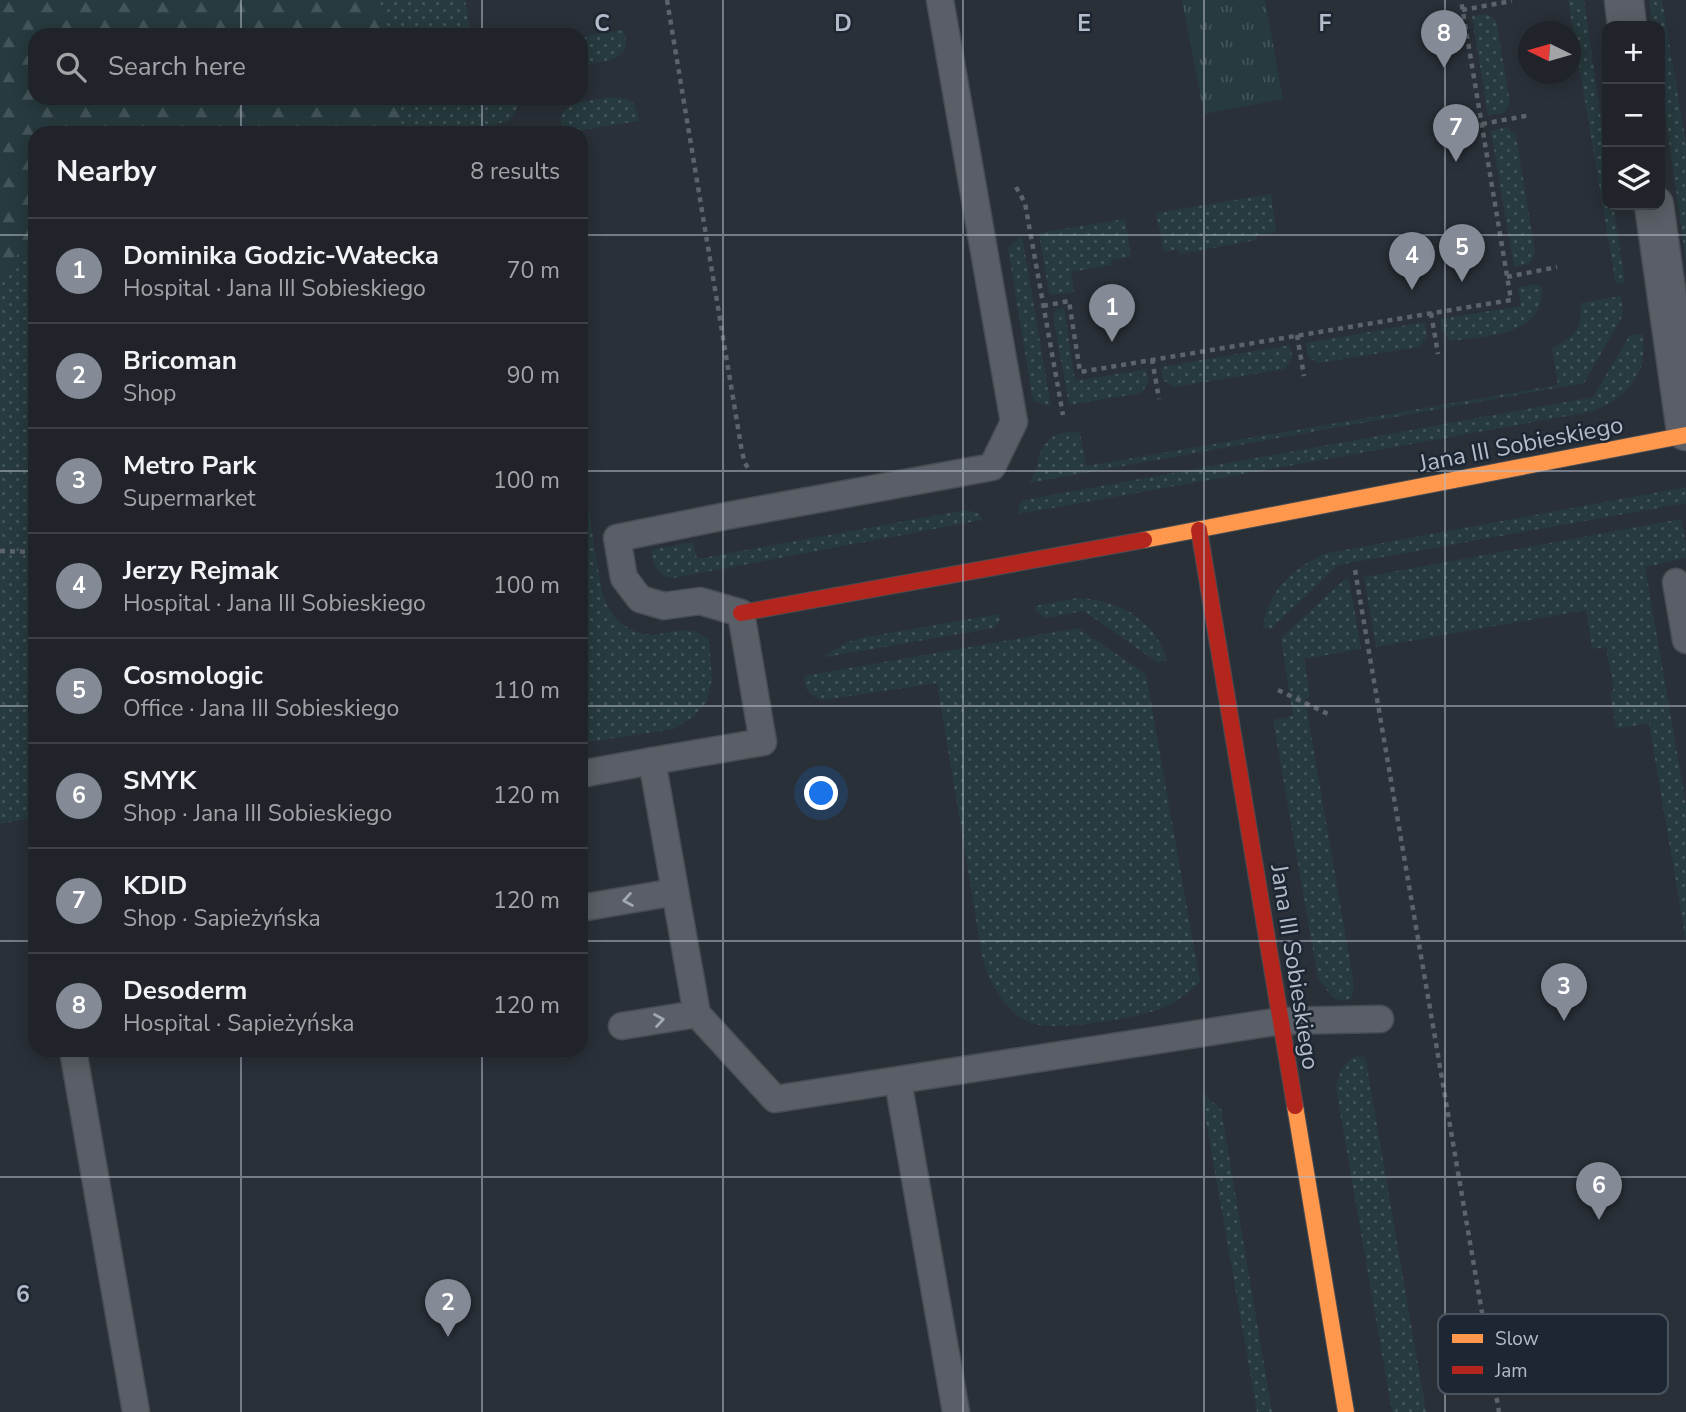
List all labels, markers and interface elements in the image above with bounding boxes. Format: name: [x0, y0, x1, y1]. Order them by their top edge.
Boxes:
text: C: [594, 8, 610, 39]
text: D: [834, 8, 852, 39]
text: E: [1077, 8, 1091, 39]
text: F: [1319, 8, 1332, 39]
pin: 8: [1421, 10, 1467, 68]
north arrow: [1518, 21, 1581, 84]
map controls: [1602, 21, 1665, 210]
button: +: [1602, 21, 1665, 84]
search box: [28, 28, 588, 105]
icon: search: [52, 48, 90, 86]
text: Search here: [108, 49, 246, 84]
button: −: [1602, 84, 1665, 147]
pin: 7: [1433, 104, 1479, 162]
button: layers: [1602, 147, 1665, 210]
text: Nearby: [56, 151, 156, 192]
text: 8 results: [470, 156, 560, 187]
pin: 5: [1439, 224, 1485, 282]
pin: 4: [1389, 232, 1435, 290]
text: Dominika Godzic-Wałecka: [123, 238, 439, 273]
text: 1: [72, 255, 86, 286]
text: 70 m: [507, 255, 560, 286]
text: Hospital · Jana III Sobieskiego: [123, 273, 426, 304]
pin: 1: [1089, 284, 1135, 342]
text: Bricoman: [123, 343, 237, 378]
text: 2: [72, 360, 86, 391]
text: 90 m: [507, 360, 560, 391]
text: Shop: [123, 378, 176, 409]
street label: Jana III Sobieskiego: [1415, 409, 1626, 480]
text: Metro Park: [123, 448, 256, 483]
text: 3: [72, 465, 86, 496]
text: 100 m: [493, 465, 560, 496]
text: Supermarket: [123, 483, 256, 514]
text: Jerzy Rejmak: [123, 553, 279, 588]
text: 4: [72, 570, 86, 601]
text: 100 m: [493, 570, 560, 601]
text: Hospital · Jana III Sobieskiego: [123, 588, 426, 619]
text: Cosmologic: [123, 658, 263, 693]
text: 5: [72, 675, 86, 706]
text: 110 m: [493, 675, 560, 706]
text: Office · Jana III Sobieskiego: [123, 693, 399, 724]
text: SMYK: [123, 763, 196, 798]
your location: [804, 776, 838, 810]
text: 6: [72, 780, 86, 811]
text: 120 m: [493, 780, 560, 811]
text: Shop · Jana III Sobieskiego: [123, 798, 392, 829]
street label: Jana III Sobieskiego: [1263, 861, 1327, 1072]
text: KDID: [123, 868, 187, 903]
text: 7: [72, 885, 86, 916]
text: 120 m: [493, 885, 560, 916]
one-way arrow: [622, 892, 634, 907]
text: Shop · Sapieżyńska: [123, 903, 321, 934]
pin: 3: [1541, 963, 1587, 1021]
text: Desoderm: [123, 973, 247, 1008]
text: 8: [72, 990, 86, 1021]
text: 120 m: [493, 990, 560, 1021]
text: Hospital · Sapieżyńska: [123, 1008, 355, 1039]
one-way arrow: [653, 1013, 665, 1028]
pin: 6: [1576, 1162, 1622, 1220]
text: 6: [16, 1279, 30, 1310]
pin: 2: [425, 1279, 471, 1337]
legend: [1438, 1314, 1668, 1394]
text: Slow: [1495, 1326, 1539, 1352]
text: Jam: [1494, 1358, 1528, 1384]

